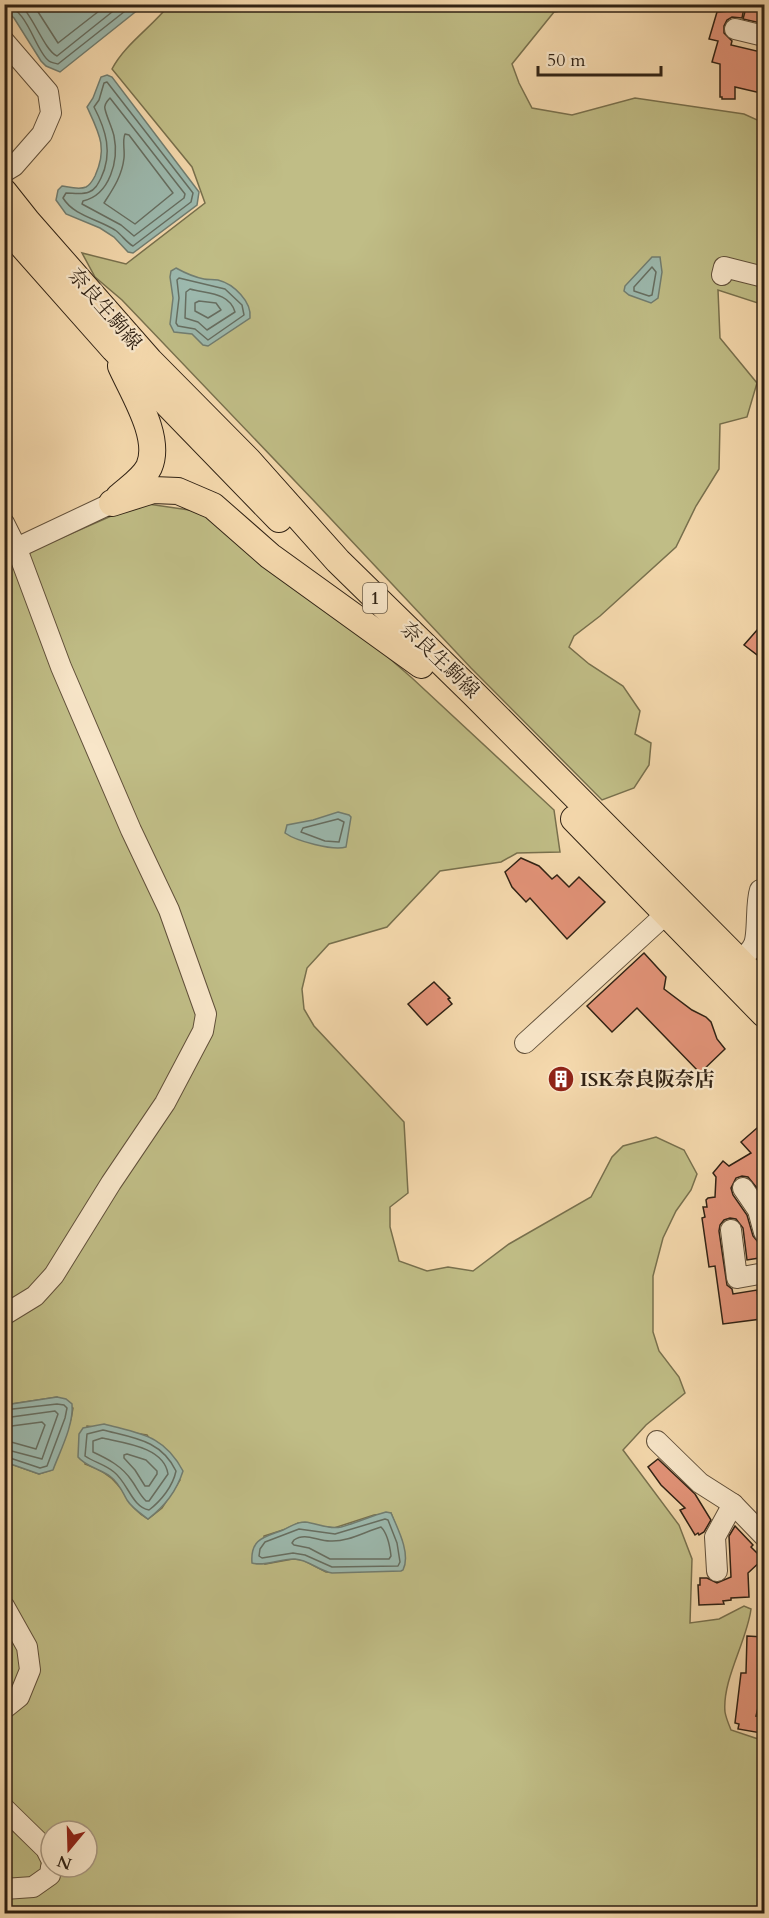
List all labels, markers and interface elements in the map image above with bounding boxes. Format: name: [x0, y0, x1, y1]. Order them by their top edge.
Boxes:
scale bar: [538, 39, 661, 77]
text: 50 m: [547, 48, 586, 73]
street label: 奈良生駒線: [62, 262, 148, 356]
road number: 1: [363, 583, 387, 613]
street label: 奈良生駒線: [395, 616, 485, 704]
building icon: ISK奈良阪奈店: [546, 1064, 576, 1094]
place label: ISK奈良阪奈店: [580, 1066, 715, 1093]
north arrow: [39, 1819, 99, 1879]
text: N: [54, 1850, 75, 1875]

